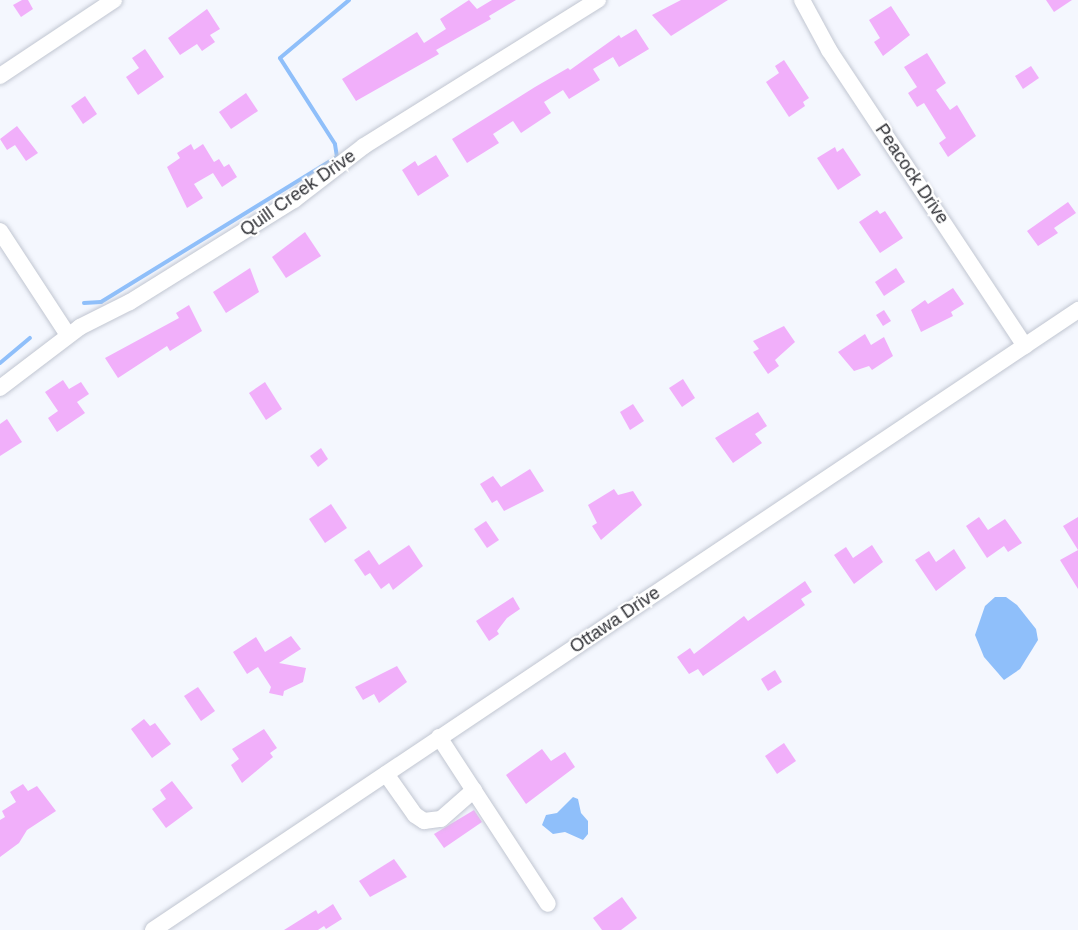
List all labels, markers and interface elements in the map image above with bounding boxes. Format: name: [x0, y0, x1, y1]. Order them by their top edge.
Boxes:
street label: Peacock Drive: [871, 120, 953, 228]
street label: Quill Creek Drive: [236, 145, 360, 241]
street label: Ottawa Drive: [566, 582, 664, 658]

